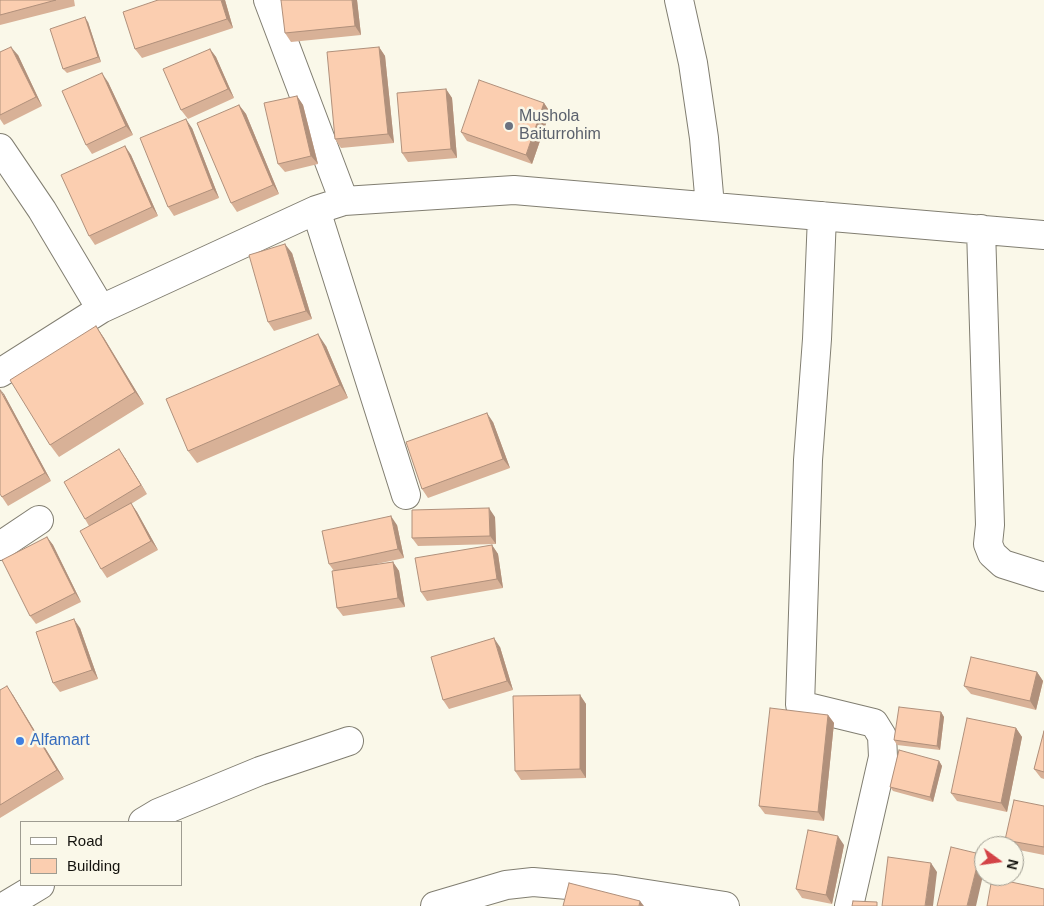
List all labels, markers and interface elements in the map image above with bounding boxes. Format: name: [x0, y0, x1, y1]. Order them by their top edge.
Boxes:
place label: Mushola Baiturrohim: [519, 107, 601, 145]
marker: Mushola Baiturrohim: [503, 120, 515, 132]
place label: Alfamart: [30, 731, 90, 751]
marker: Alfamart: [14, 735, 26, 747]
legend: [20, 821, 182, 886]
text: Road: [67, 832, 103, 849]
north arrow: [974, 836, 1024, 886]
text: Building: [67, 857, 120, 874]
text: N: [1004, 858, 1022, 871]

